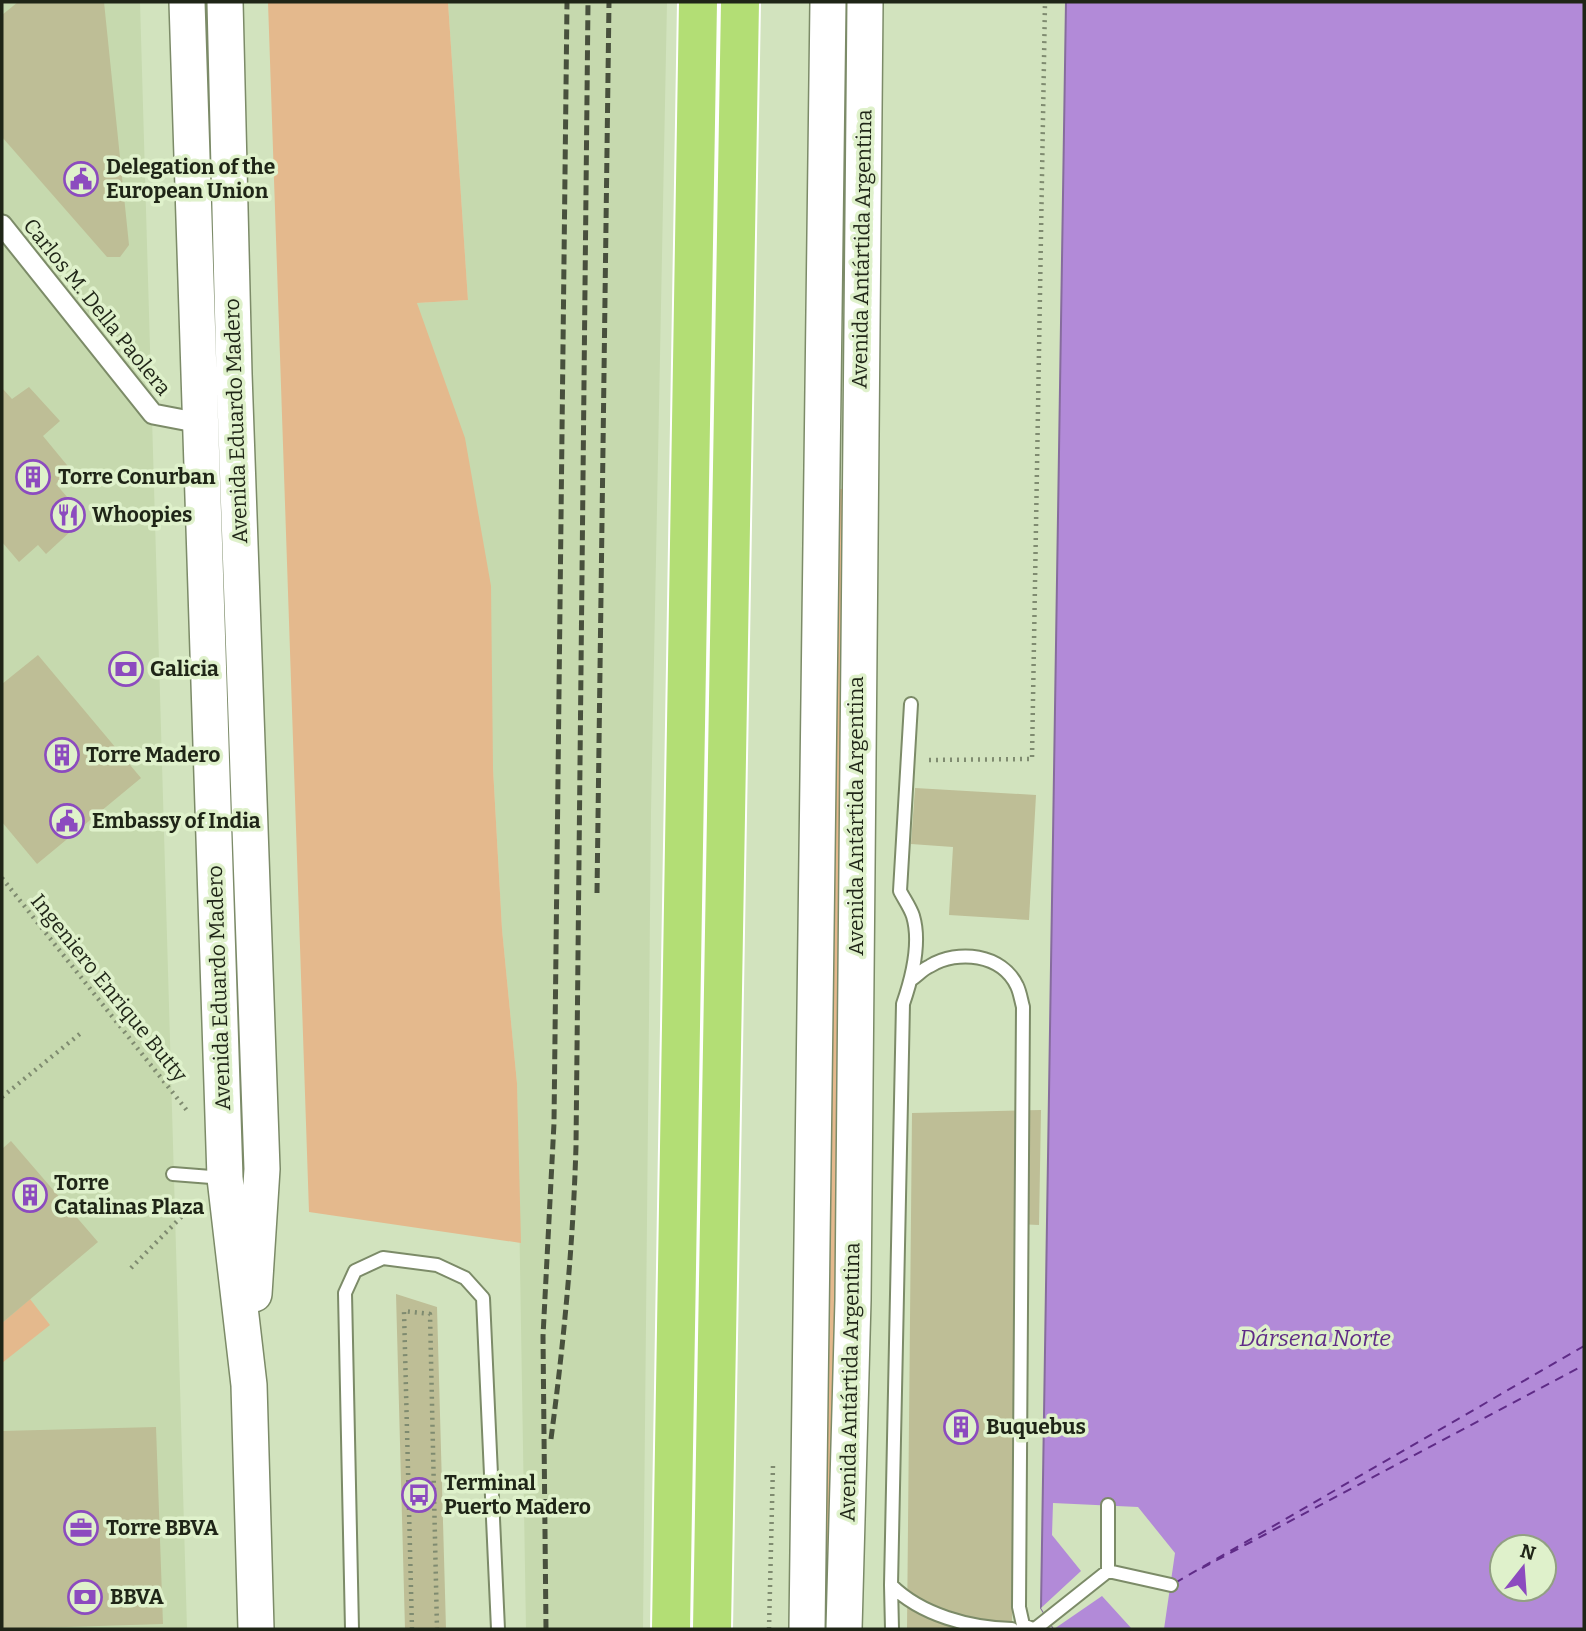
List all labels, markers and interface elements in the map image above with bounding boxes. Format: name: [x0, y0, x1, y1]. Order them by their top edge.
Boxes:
street label: Avenida Antártida Argentina: [847, 109, 877, 389]
place label: Delegation of the European Union: [106, 154, 275, 204]
public building icon: Delegation of the European Union: [62, 160, 100, 198]
street label: Carlos M. Della Paolera: [18, 213, 177, 401]
street label: Avenida Eduardo Madero: [219, 298, 253, 544]
building icon: Torre Conurban: [14, 458, 52, 496]
place label: Torre Conurban: [58, 464, 216, 490]
restaurant icon: Whoopies: [49, 496, 87, 534]
place label: Whoopies: [92, 502, 192, 528]
bank icon: Galicia: [107, 650, 145, 688]
place label: Galicia: [150, 656, 219, 682]
street label: Avenida Antártida Argentina: [843, 676, 869, 956]
building icon: Torre Madero: [43, 736, 81, 774]
place label: Torre Madero: [86, 742, 220, 768]
public building icon: Embassy of India: [48, 802, 86, 840]
place label: Embassy of India: [92, 808, 261, 834]
street label: Avenida Eduardo Madero: [202, 865, 236, 1111]
street label: Ingeniero Enrique Butty: [25, 889, 193, 1088]
place label: Torre Catalinas Plaza: [54, 1170, 205, 1220]
building icon: Torre Catalinas Plaza: [11, 1176, 49, 1214]
street label: Avenida Antártida Argentina: [835, 1242, 865, 1522]
water label: Dársena Norte: [1239, 1324, 1391, 1352]
building icon: Buquebus: [942, 1408, 980, 1446]
place label: Buquebus: [986, 1414, 1086, 1440]
place label: Terminal Puerto Madero: [444, 1470, 591, 1520]
bus stop icon: Terminal Puerto Madero: [400, 1476, 438, 1514]
office icon: Torre BBVA: [62, 1509, 100, 1547]
place label: Torre BBVA: [106, 1515, 218, 1541]
north arrow: [1488, 1533, 1558, 1603]
text: N: [1517, 1539, 1539, 1565]
bank icon: BBVA: [66, 1578, 104, 1616]
place label: BBVA: [110, 1584, 164, 1610]

